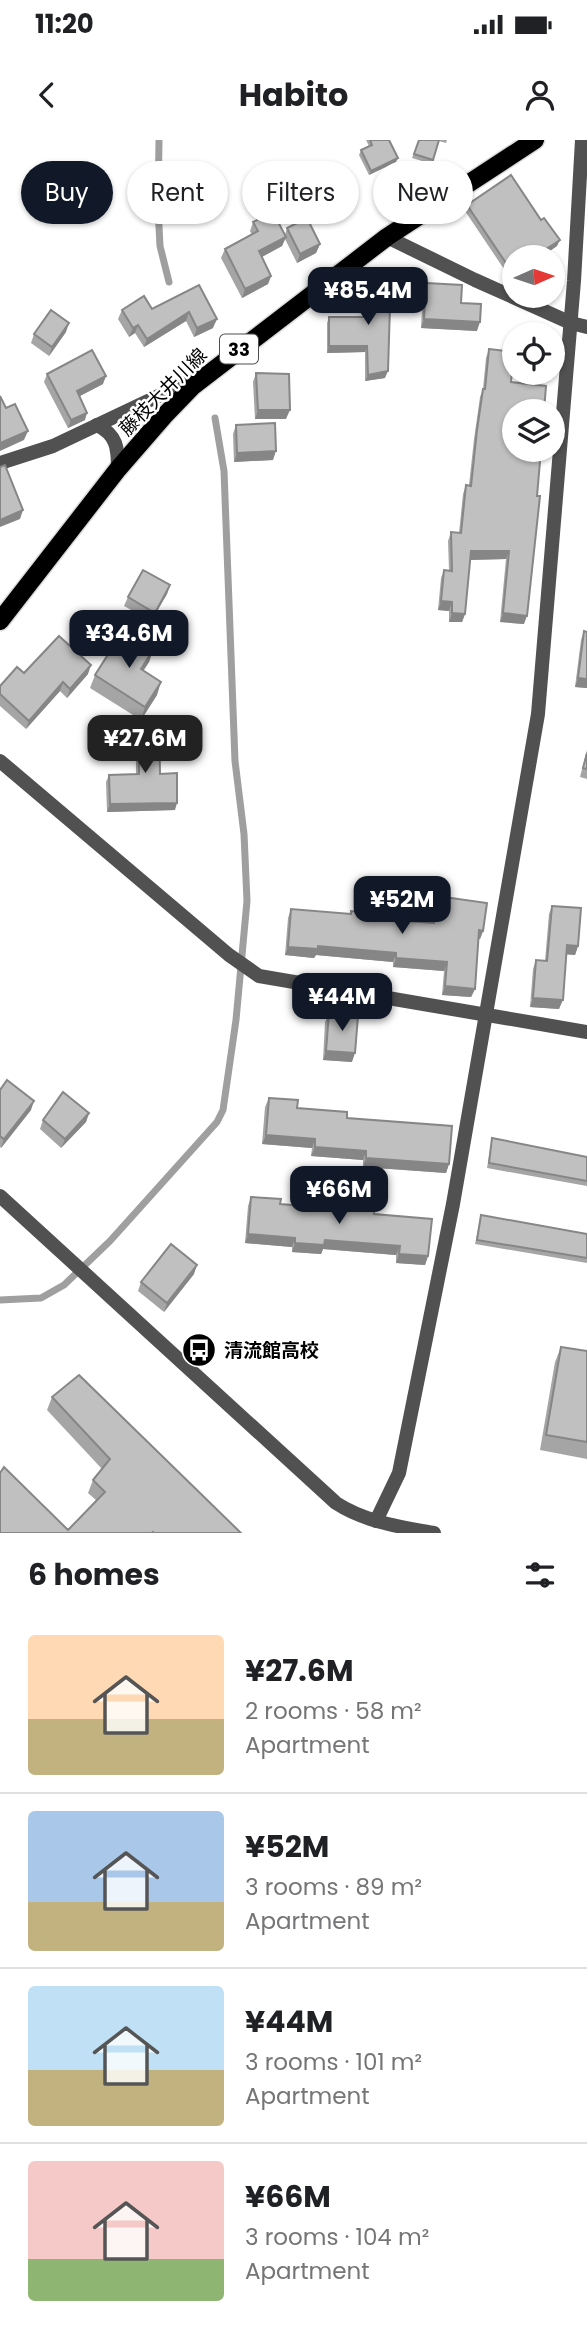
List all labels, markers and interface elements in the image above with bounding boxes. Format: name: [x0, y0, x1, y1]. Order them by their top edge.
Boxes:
text: 11:20: [35, 6, 94, 42]
text: Habito: [239, 72, 348, 117]
icon: back: [28, 76, 66, 114]
icon: person: [521, 76, 559, 114]
chip: Buy: [21, 161, 113, 224]
chip: Rent: [127, 161, 228, 224]
chip: Filters: [242, 161, 359, 224]
chip: New: [373, 161, 473, 224]
north arrow: [502, 245, 565, 308]
map controls: [502, 245, 565, 462]
pin: ¥85.4M: [311, 268, 425, 327]
text: ¥85.4M: [324, 274, 412, 306]
button: locate: [502, 322, 565, 385]
road number: 33: [220, 334, 258, 364]
street label: 藤枝大井川線: [113, 342, 213, 442]
button: layers: [502, 399, 565, 462]
pin: ¥34.6M: [72, 610, 186, 670]
text: ¥34.6M: [85, 617, 173, 649]
pin: ¥27.6M: [88, 716, 202, 775]
text: ¥27.6M: [103, 722, 187, 754]
pin: ¥52M: [361, 876, 443, 936]
text: ¥52M: [370, 883, 434, 915]
pin: ¥44M: [301, 974, 383, 1033]
text: ¥44M: [308, 980, 376, 1012]
pin: ¥66M: [298, 1166, 380, 1226]
text: ¥66M: [306, 1173, 372, 1205]
bus stop icon: 清流館高校: [180, 1331, 218, 1369]
place label: 清流館高校: [224, 1337, 319, 1364]
text: 6 homes: [28, 1553, 160, 1596]
icon: filters: [521, 1556, 559, 1594]
text: ¥27.6M: [245, 1649, 353, 1692]
icon: home: [84, 1663, 168, 1747]
text: 2 rooms · 58 m²: [245, 1695, 422, 1727]
text: Apartment: [245, 1729, 370, 1761]
text: ¥52M: [245, 1825, 329, 1868]
icon: home: [84, 1839, 168, 1923]
text: 3 rooms · 89 m²: [245, 1871, 422, 1903]
text: Apartment: [245, 1905, 370, 1937]
text: ¥44M: [245, 2000, 333, 2043]
icon: home: [84, 2014, 168, 2098]
text: 3 rooms · 101 m²: [245, 2046, 422, 2078]
text: Apartment: [245, 2080, 370, 2112]
text: ¥66M: [245, 2175, 331, 2218]
icon: home: [84, 2189, 168, 2273]
text: 3 rooms · 104 m²: [245, 2221, 429, 2253]
text: Apartment: [245, 2255, 370, 2287]

